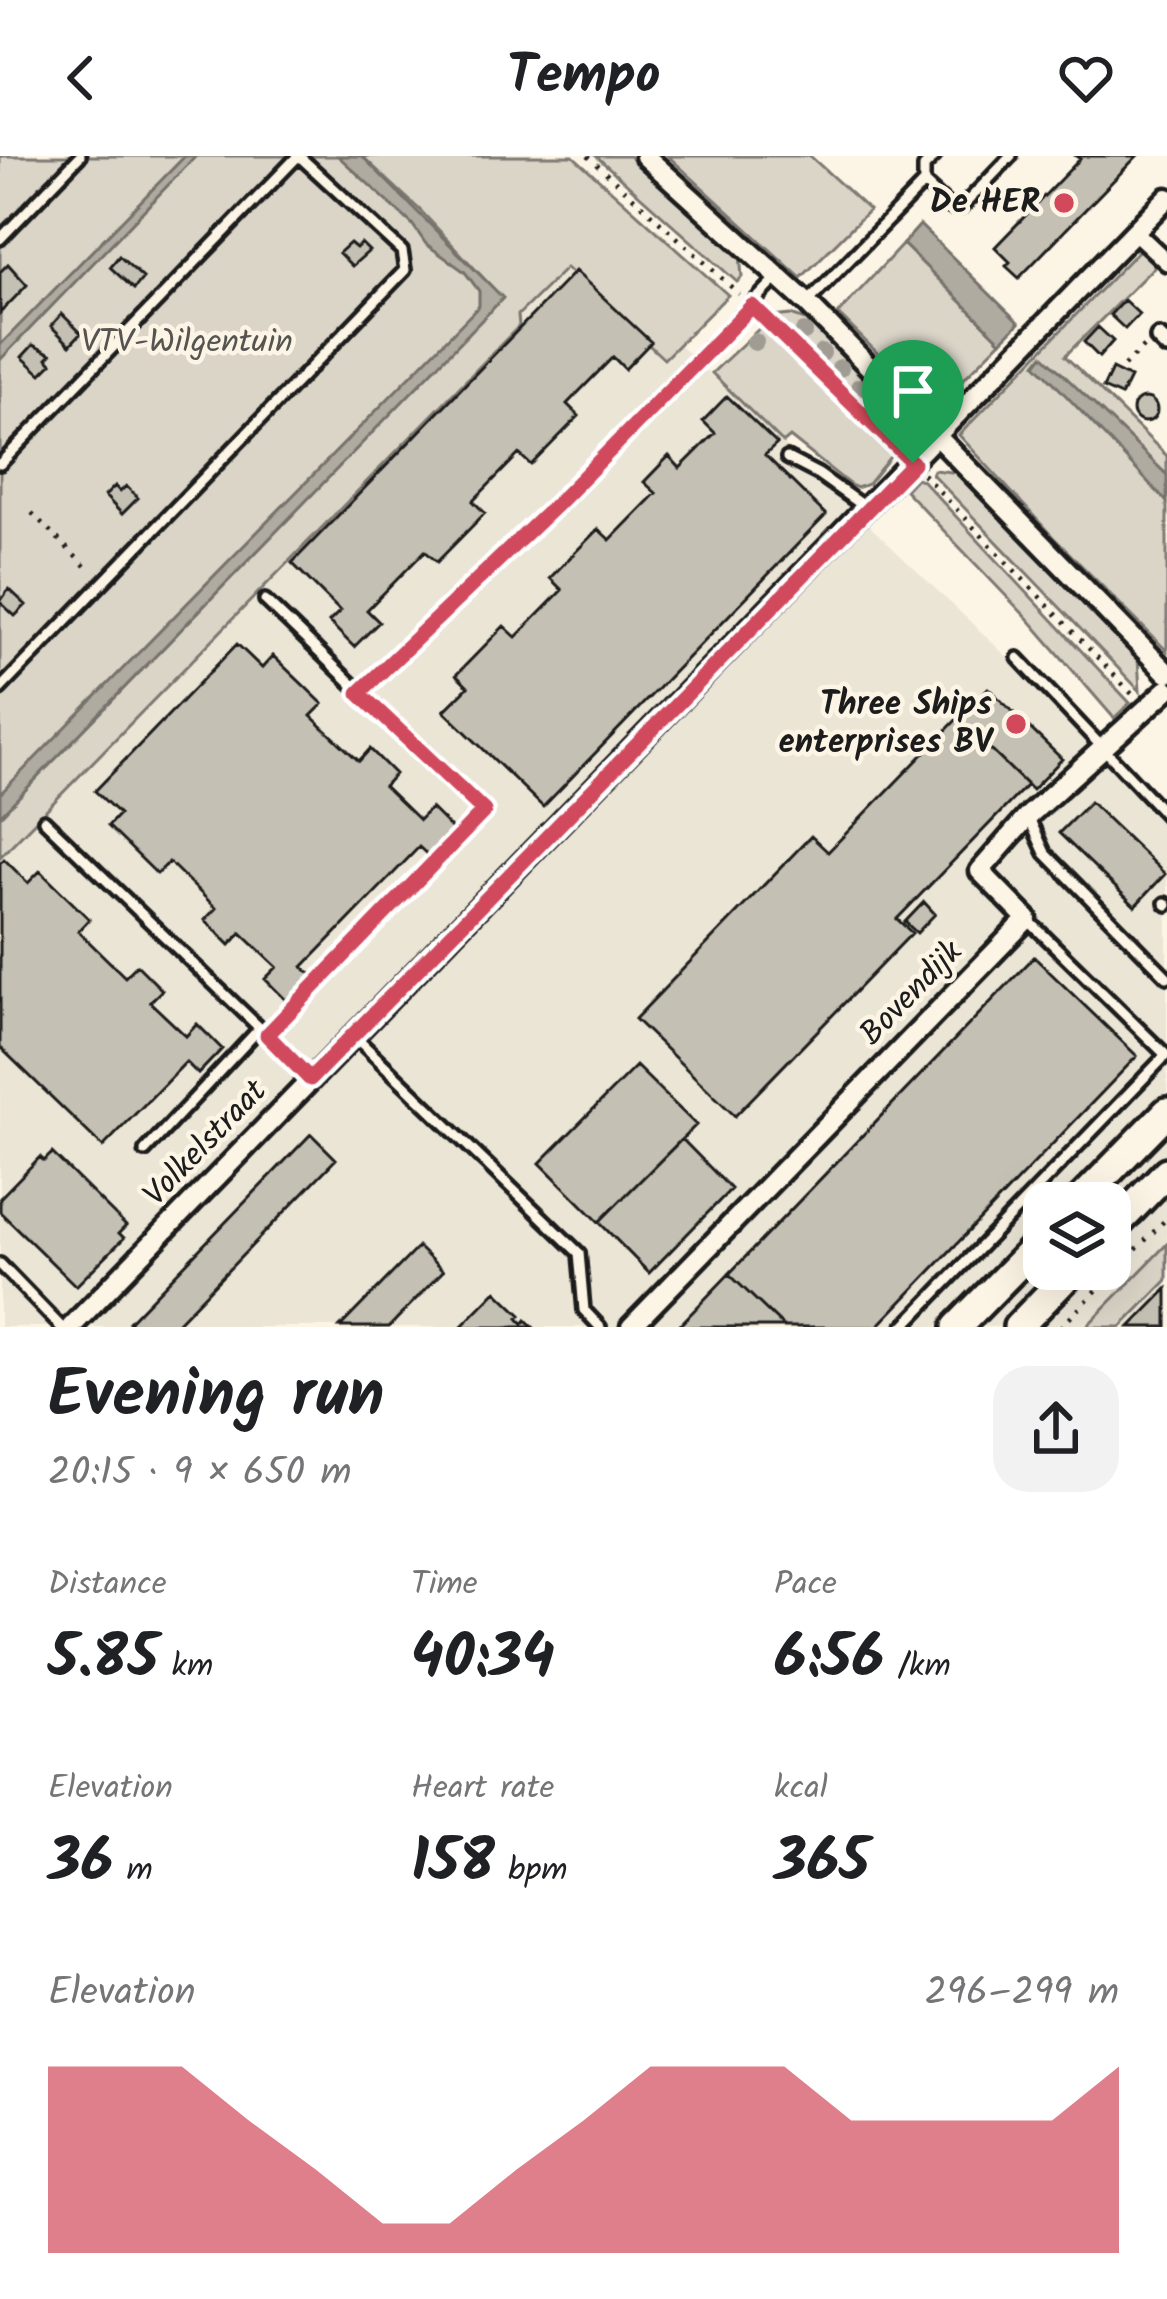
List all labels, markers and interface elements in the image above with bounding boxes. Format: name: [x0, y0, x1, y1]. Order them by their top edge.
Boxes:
text: Tempo: [507, 35, 660, 121]
icon: back: [48, 45, 114, 111]
icon: heart: [1053, 45, 1119, 111]
place label: De HER: [930, 177, 1040, 230]
marker: De HER: [1051, 190, 1077, 216]
park label: VTV-Wilgentuin: [81, 317, 293, 370]
pin: [862, 340, 964, 463]
icon: arrive: [880, 358, 946, 424]
place label: Three Ships enterprises BV: [779, 679, 994, 770]
marker: Three Ships enterprises BV: [1003, 711, 1029, 737]
street label: Bovendijk: [848, 928, 977, 1059]
street label: Volkelstraat: [131, 1067, 282, 1220]
map controls: [1023, 1182, 1131, 1290]
button: layers: [1023, 1182, 1131, 1290]
text: Evening run: [48, 1345, 384, 1450]
button: share: [993, 1366, 1119, 1492]
text: 20:15 · 9 × 650 m: [48, 1443, 352, 1505]
text: Distance: [48, 1559, 167, 1612]
text: Time: [411, 1559, 478, 1612]
text: Pace: [774, 1559, 837, 1612]
text: 5.85: [48, 1612, 158, 1708]
text: 40:34: [411, 1612, 555, 1708]
text: 6:56: [774, 1612, 884, 1708]
text: km: [158, 1641, 213, 1694]
text: /km: [884, 1641, 951, 1694]
text: Elevation: [48, 1763, 173, 1816]
text: Heart rate: [411, 1763, 554, 1816]
text: kcal: [774, 1763, 828, 1816]
text: 36: [48, 1816, 113, 1912]
text: 158: [411, 1816, 495, 1912]
text: 365: [774, 1816, 870, 1912]
text: m: [113, 1845, 153, 1898]
text: bpm: [495, 1845, 568, 1898]
text: Elevation: [48, 1963, 196, 2025]
text: 296–299 m: [924, 1963, 1119, 2025]

